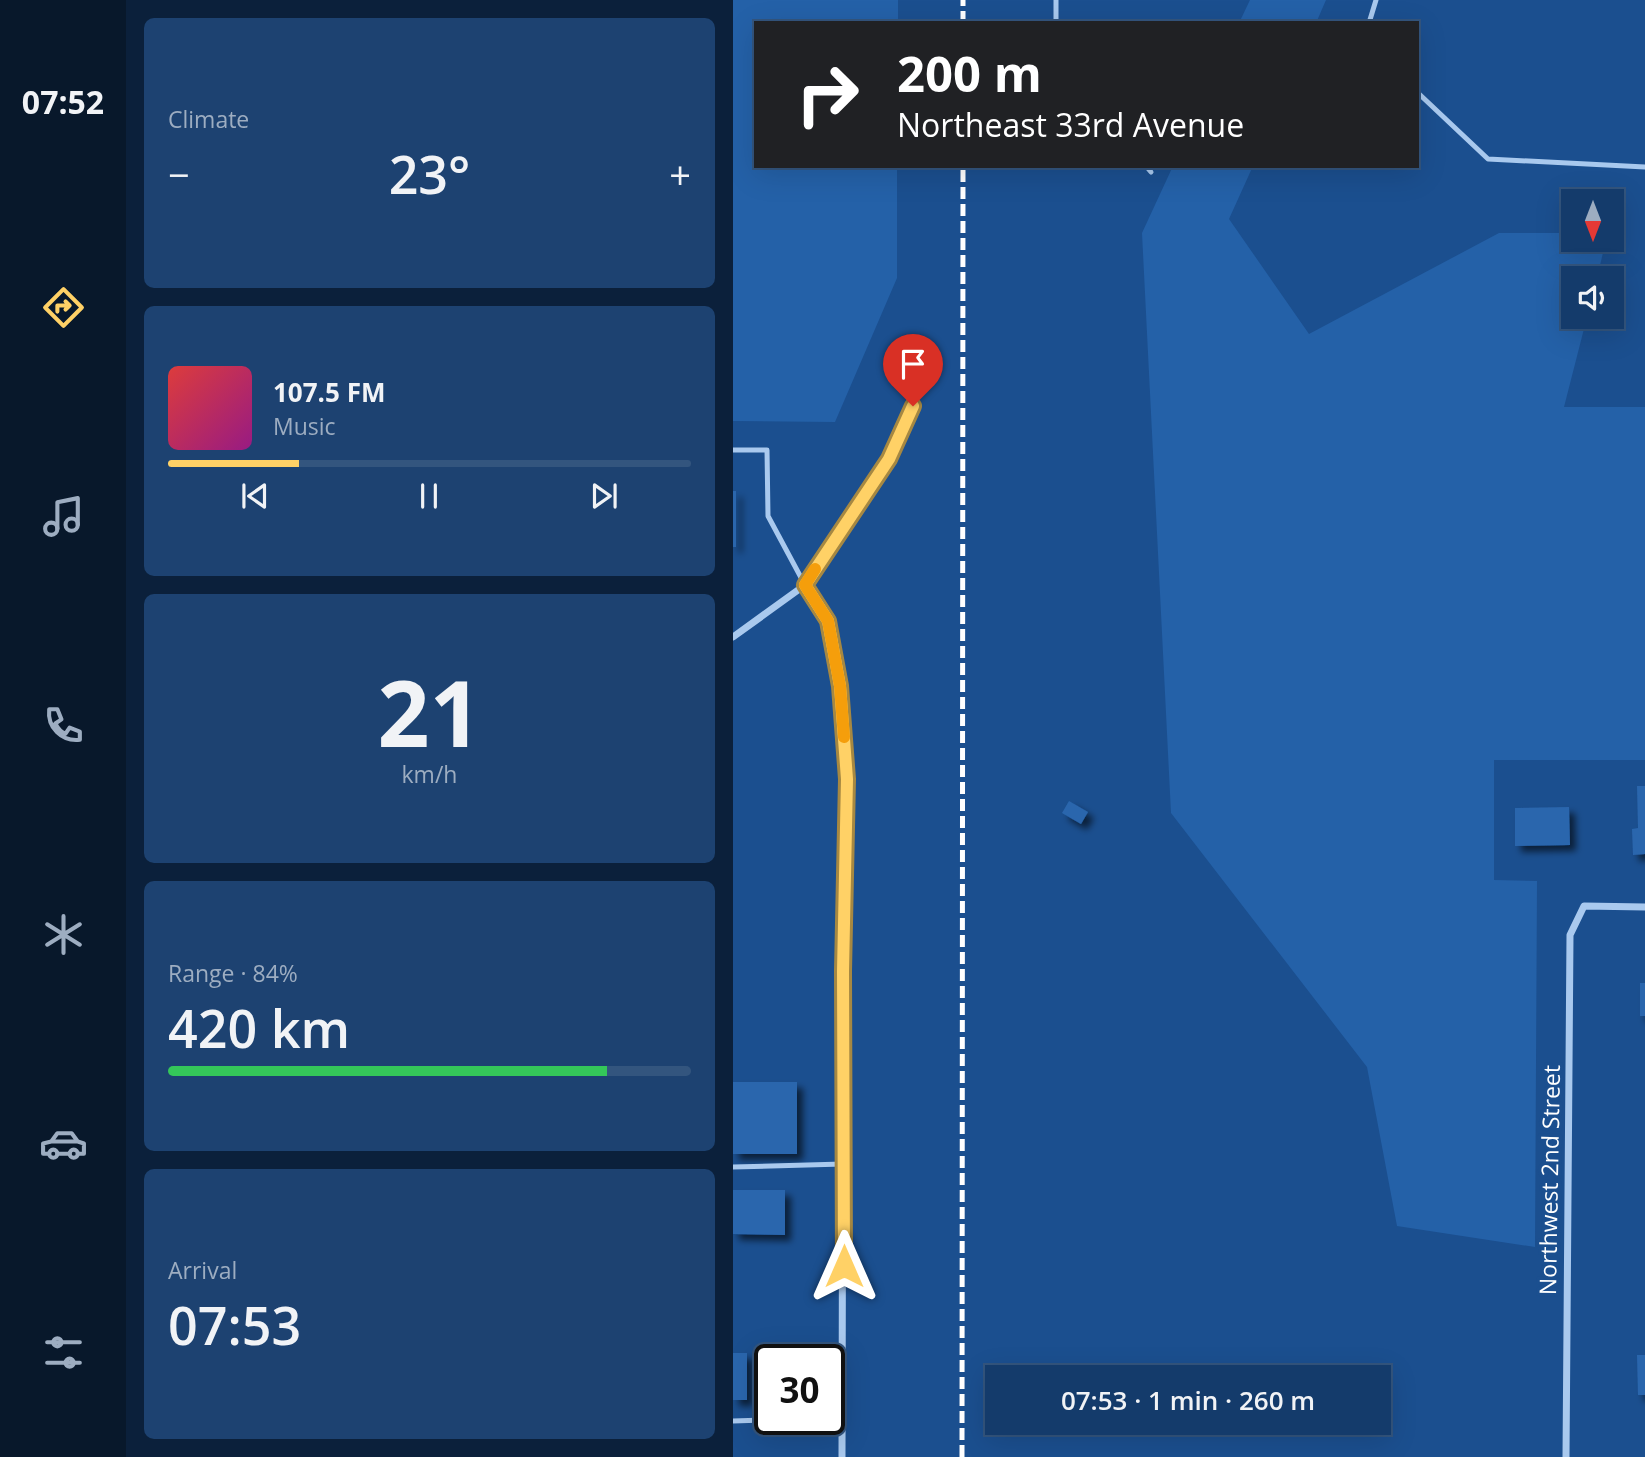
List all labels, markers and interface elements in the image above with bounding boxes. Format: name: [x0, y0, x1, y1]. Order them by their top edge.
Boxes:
text: 200 m: [897, 40, 1042, 106]
icon: right: [782, 49, 873, 140]
text: 07:52: [22, 80, 104, 123]
text: Climate: [168, 103, 249, 135]
text: Northeast 33rd Avenue: [897, 103, 1244, 146]
text: 23°: [389, 138, 470, 209]
text: −: [168, 148, 190, 200]
text: +: [669, 148, 691, 200]
north arrow: [1561, 189, 1624, 252]
map controls: [1561, 189, 1624, 329]
button: sound: [1561, 266, 1624, 329]
icon: directions: [39, 283, 88, 332]
pin: [883, 334, 943, 406]
icon: arrive: [894, 345, 932, 383]
text: 107.5 FM: [273, 374, 385, 410]
text: Music: [273, 410, 336, 442]
icon: previous: [236, 477, 274, 515]
icon: pause: [410, 477, 448, 515]
icon: next: [585, 477, 623, 515]
icon: music: [39, 492, 88, 541]
text: 21: [377, 650, 482, 774]
icon: phone: [39, 701, 88, 750]
text: km/h: [402, 758, 457, 790]
icon: climate: [39, 910, 88, 959]
text: Range · 84%: [168, 957, 298, 989]
text: 420 km: [168, 992, 350, 1063]
street label: Northwest 2nd Street: [1531, 1065, 1567, 1295]
icon: car: [39, 1119, 88, 1168]
position arrow: [807, 1229, 881, 1303]
text: Arrival: [168, 1254, 237, 1286]
text: 07:53: [168, 1289, 301, 1360]
icon: filters: [39, 1328, 88, 1377]
speed limit sign: 30: [754, 1344, 845, 1435]
text: 07:53 · 1 min · 260 m: [1061, 1382, 1315, 1418]

